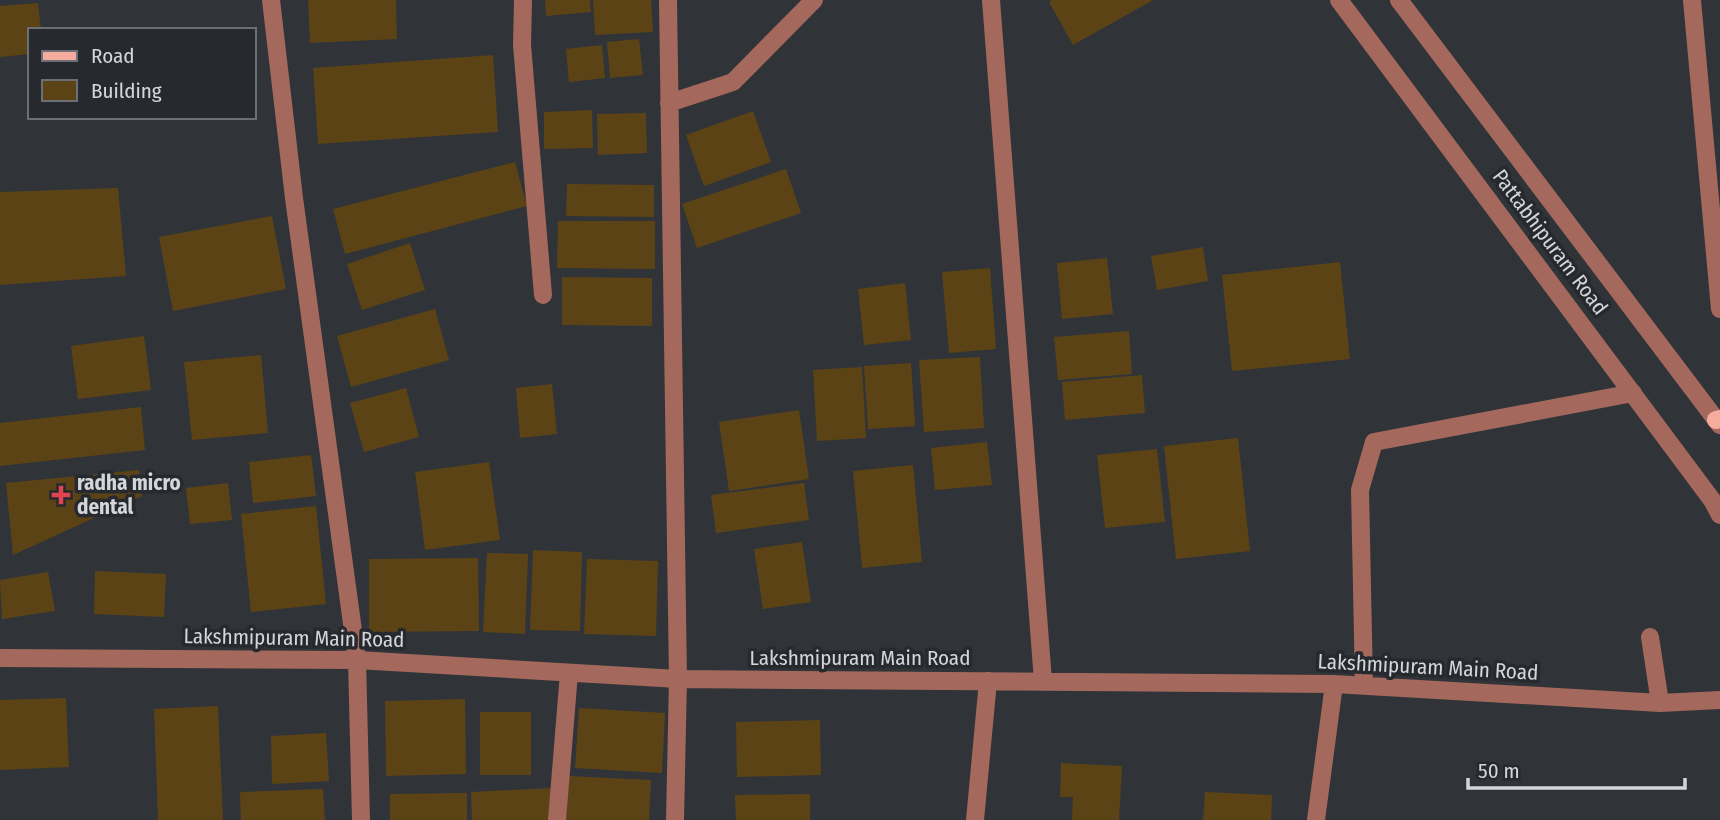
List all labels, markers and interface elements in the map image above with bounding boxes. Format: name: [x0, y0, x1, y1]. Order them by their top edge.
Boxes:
legend: [28, 28, 256, 119]
text: Road: [91, 43, 135, 69]
text: Building: [91, 78, 162, 104]
street label: Pattabhipuram Road: [1487, 164, 1613, 320]
place label: radha micro dental: [77, 470, 181, 520]
marker: radha micro dental: [51, 485, 71, 505]
street label: Lakshmipuram Main Road: [183, 623, 405, 653]
street label: Lakshmipuram Main Road: [750, 645, 970, 671]
street label: Lakshmipuram Main Road: [1317, 648, 1539, 686]
scale bar: [1468, 746, 1685, 790]
text: 50 m: [1478, 758, 1520, 784]

